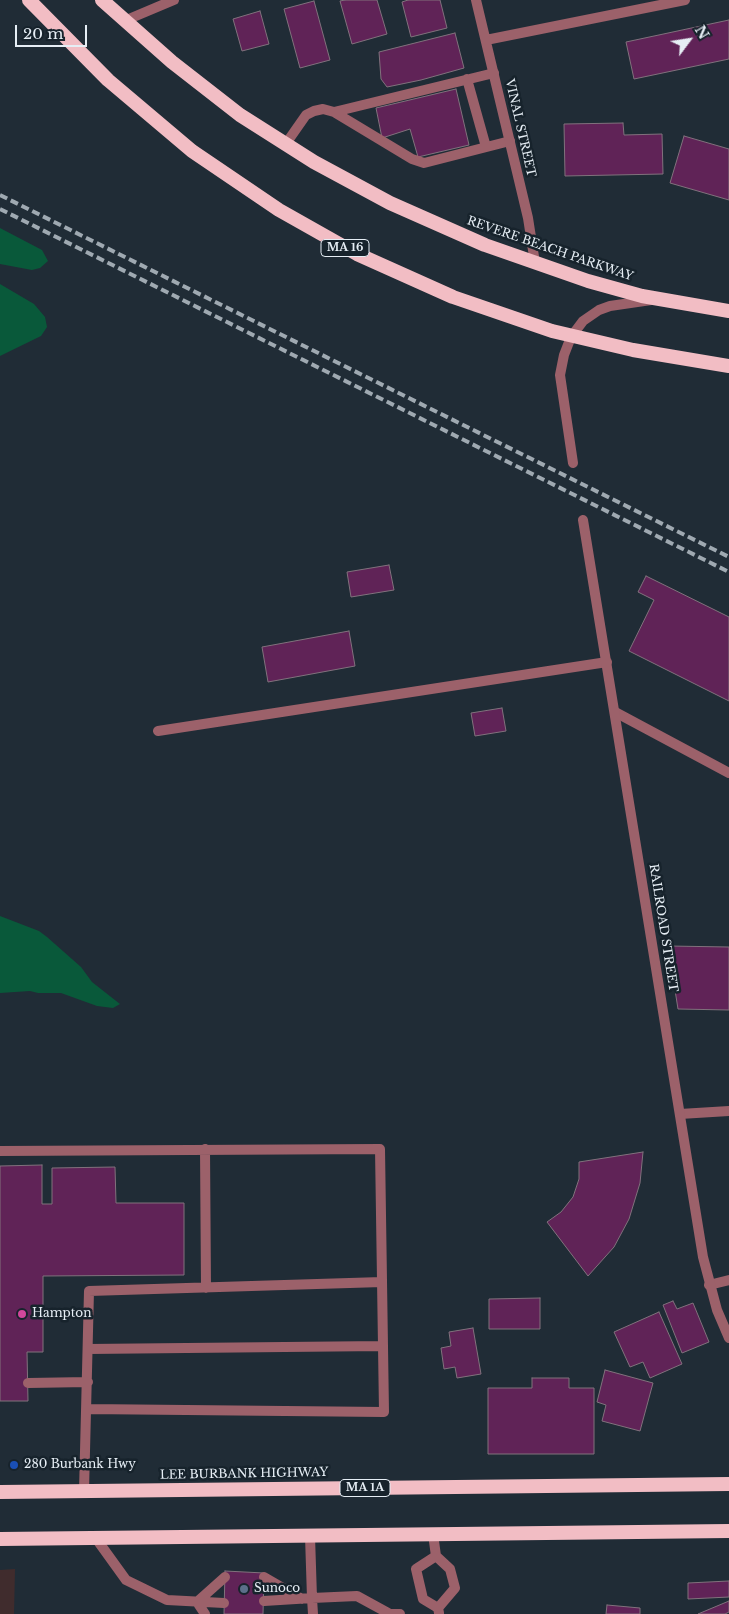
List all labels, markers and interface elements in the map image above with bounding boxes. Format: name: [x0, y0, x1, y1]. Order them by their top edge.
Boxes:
scale bar: [18, 15, 90, 47]
north arrow: [664, 15, 714, 65]
text: N: [691, 22, 713, 43]
text: 20 m: [23, 24, 63, 43]
street label: VINAL STREET: [502, 78, 538, 178]
street label: REVERE BEACH PARKWAY: [465, 214, 635, 284]
road number: MA 16: [321, 240, 369, 256]
street label: RAILROAD STREET: [646, 863, 680, 993]
place label: Hampton: [32, 1307, 91, 1321]
marker: Hampton: [16, 1308, 28, 1320]
place label: 280 Burbank Hwy: [24, 1458, 136, 1472]
marker: 280 Burbank Hwy: [8, 1459, 20, 1471]
street label: LEE BURBANK HIGHWAY: [160, 1465, 328, 1483]
road number: MA 1A: [340, 1480, 390, 1496]
place label: Sunoco: [254, 1582, 300, 1596]
marker: Sunoco: [238, 1583, 250, 1595]

